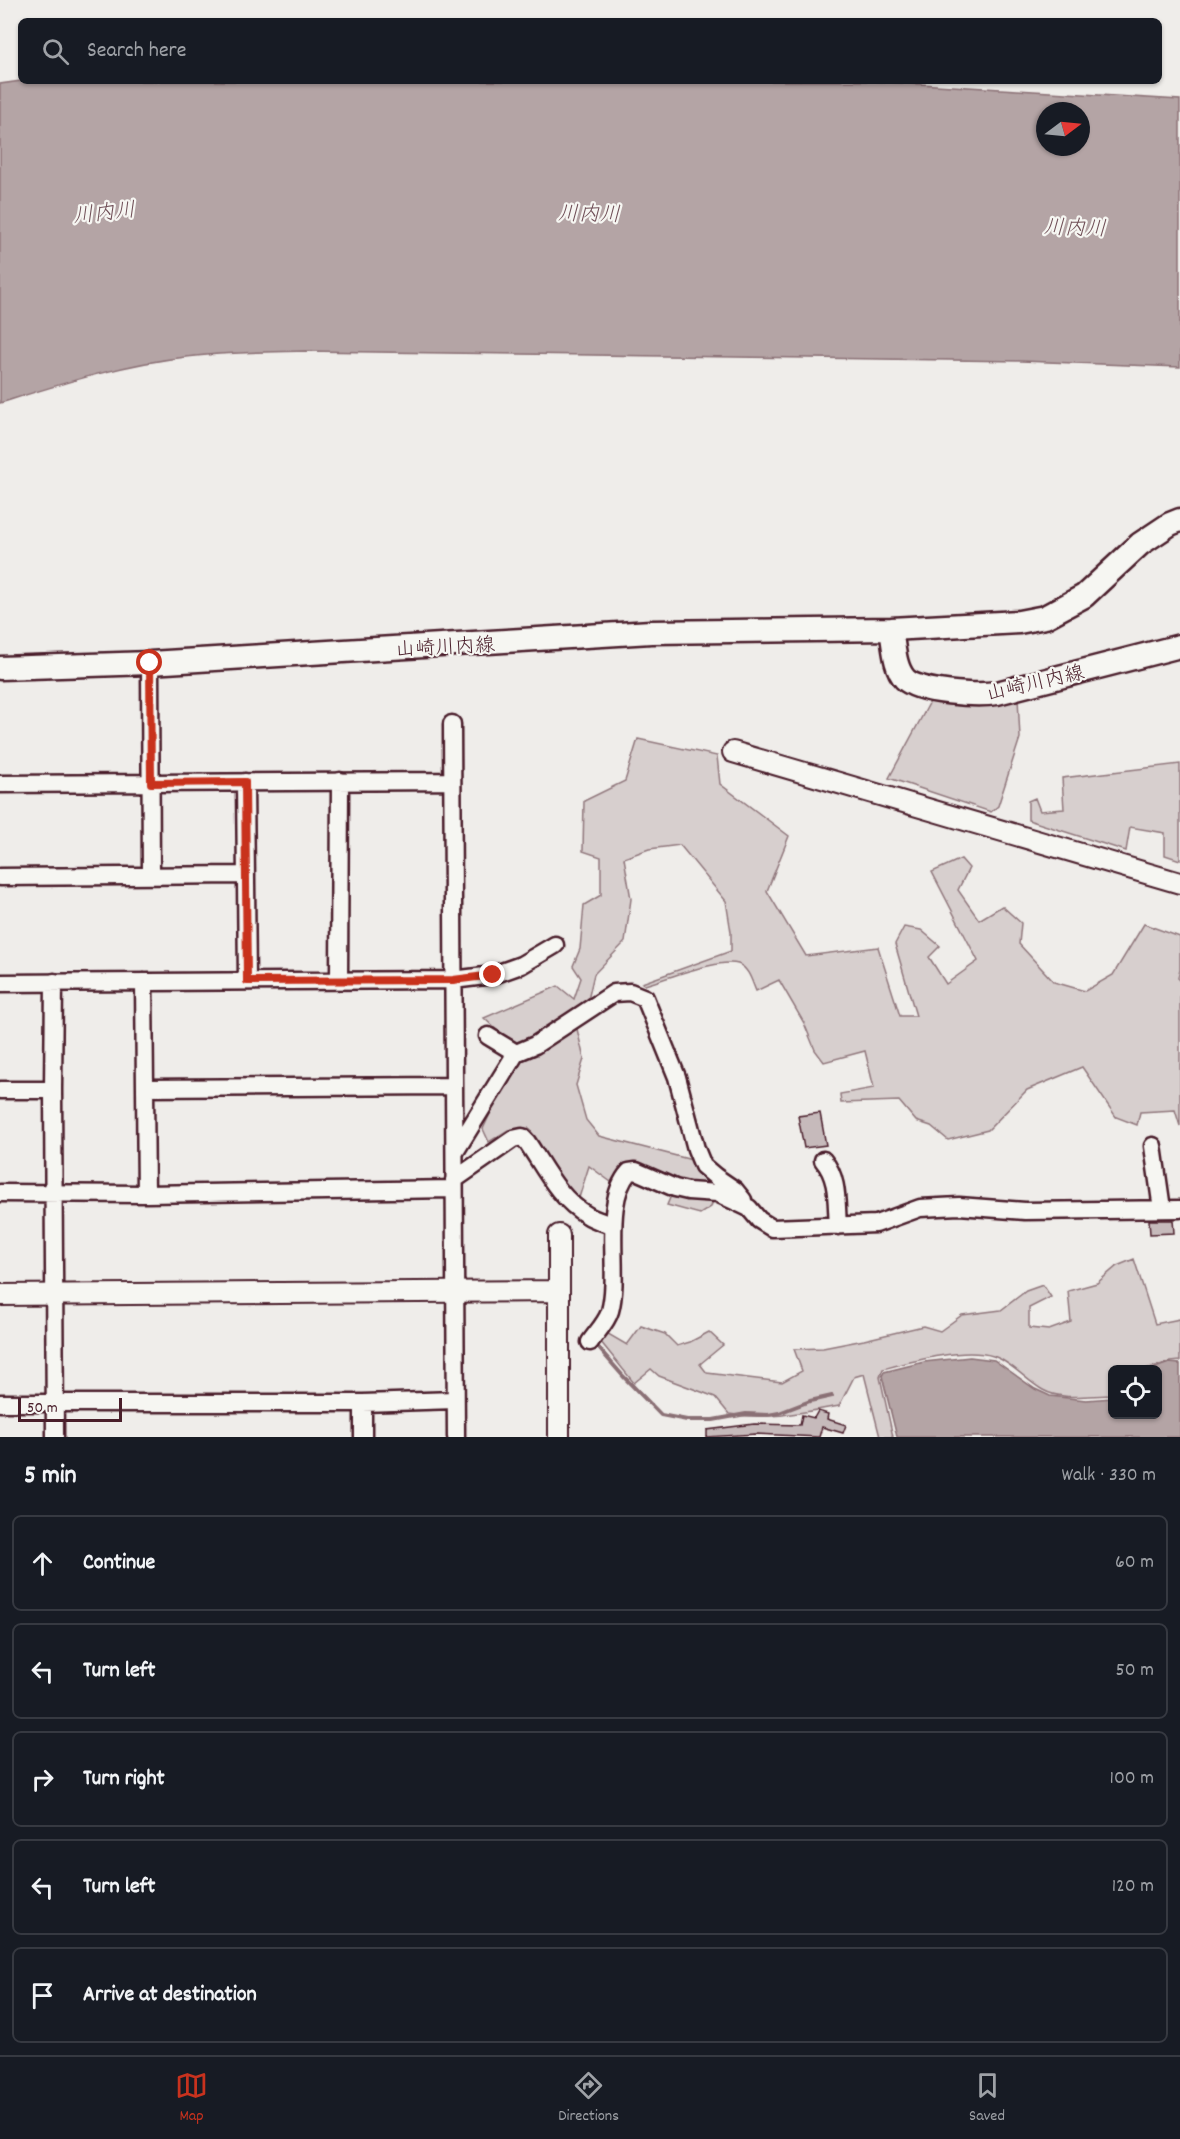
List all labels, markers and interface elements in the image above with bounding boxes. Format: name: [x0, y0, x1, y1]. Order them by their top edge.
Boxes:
search box: [18, 18, 1162, 84]
icon: search: [39, 35, 72, 68]
text: Search here: [87, 36, 186, 67]
north arrow: [1036, 102, 1090, 156]
water label: 川内川: [71, 197, 137, 233]
water label: 川内川: [557, 200, 621, 232]
water label: 川内川: [1043, 214, 1107, 246]
street label: 山崎川内線: [394, 632, 496, 666]
route start: [136, 649, 162, 675]
street label: 山崎川内線: [984, 660, 1088, 710]
route end: [479, 961, 505, 987]
map controls: [1108, 1365, 1162, 1419]
button: locate: [1108, 1365, 1162, 1419]
scale bar: [18, 1395, 122, 1422]
text: 50 m: [27, 1397, 58, 1420]
text: 5 min: [24, 1458, 77, 1495]
text: Walk · 330 m: [1061, 1462, 1156, 1490]
icon: ahead: [26, 1547, 59, 1580]
text: Continue: [83, 1548, 155, 1579]
text: 60 m: [1115, 1549, 1154, 1577]
icon: left: [26, 1655, 59, 1688]
text: Turn left: [83, 1656, 155, 1687]
text: 50 m: [1116, 1657, 1154, 1685]
icon: right: [26, 1763, 59, 1796]
text: Turn right: [83, 1764, 165, 1795]
text: 100 m: [1110, 1765, 1154, 1793]
icon: left: [26, 1871, 59, 1904]
text: Turn left: [83, 1872, 155, 1903]
text: 120 m: [1112, 1873, 1154, 1901]
icon: arrive: [26, 1979, 59, 2012]
text: Arrive at destination: [83, 1980, 257, 2011]
tab: Map: [175, 2069, 208, 2128]
tab: Directions: [558, 2069, 619, 2128]
tab: Saved: [969, 2069, 1005, 2128]

